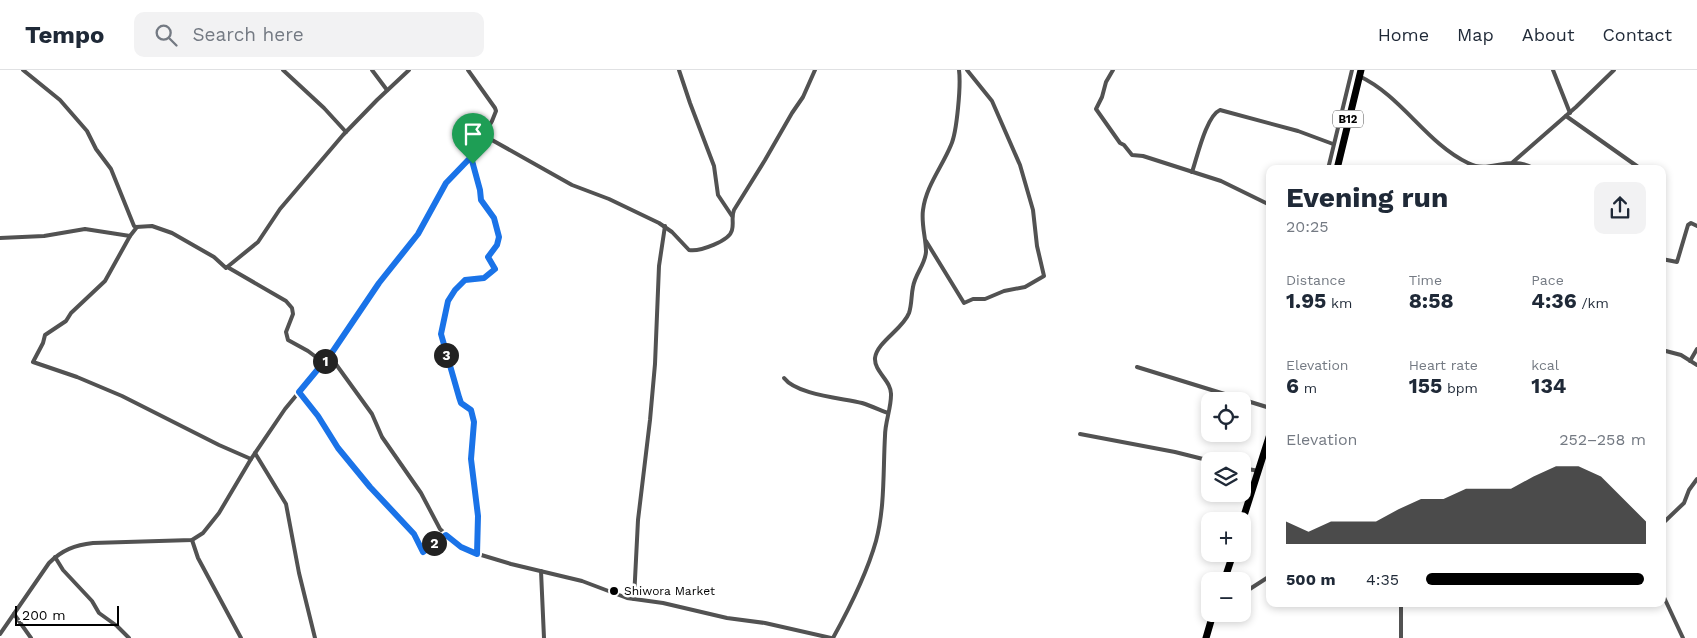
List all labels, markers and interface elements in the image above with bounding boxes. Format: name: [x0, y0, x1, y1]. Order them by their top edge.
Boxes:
search box: [134, 12, 484, 57]
text: Tempo: [25, 21, 104, 49]
icon: search: [152, 21, 180, 49]
text: Search here: [192, 23, 304, 46]
text: Home: [1378, 24, 1429, 45]
text: Map: [1457, 24, 1494, 45]
text: About: [1522, 24, 1574, 45]
text: Contact: [1602, 24, 1672, 45]
road number: B12: [1333, 111, 1363, 128]
pin: [452, 113, 494, 164]
icon: arrive: [459, 120, 487, 148]
text: Evening run: [1286, 181, 1448, 214]
button: share: [1594, 182, 1646, 234]
text: 20:25: [1286, 217, 1329, 236]
text: Distance: [1286, 272, 1346, 288]
text: Time: [1409, 272, 1442, 288]
text: Pace: [1531, 272, 1564, 288]
text: 1.95: [1286, 288, 1326, 313]
text: 8:58: [1409, 288, 1454, 313]
text: 4:36: [1531, 288, 1577, 313]
text: km: [1326, 295, 1352, 311]
text: /km: [1577, 295, 1609, 311]
pin: 3: [434, 342, 458, 368]
text: 3: [442, 347, 451, 363]
pin: 1: [312, 348, 338, 374]
text: 1: [322, 353, 329, 369]
text: Elevation: [1286, 357, 1349, 373]
text: Heart rate: [1409, 357, 1478, 373]
text: kcal: [1531, 357, 1559, 373]
text: 6: [1286, 373, 1299, 398]
text: 155: [1409, 373, 1442, 398]
text: 134: [1531, 373, 1566, 398]
text: m: [1299, 380, 1317, 396]
text: bpm: [1442, 380, 1478, 396]
map controls: [1201, 392, 1251, 622]
button: locate: [1201, 392, 1251, 442]
text: Elevation: [1286, 430, 1357, 449]
text: 252–258 m: [1559, 430, 1646, 449]
button: layers: [1201, 452, 1251, 502]
button: +: [1201, 512, 1251, 562]
pin: 2: [422, 530, 446, 556]
text: 2: [430, 535, 439, 551]
text: 500 m: [1286, 570, 1336, 589]
text: 4:35: [1366, 570, 1399, 589]
button: −: [1201, 572, 1251, 622]
place label: Shiwora Market: [624, 584, 715, 598]
marker: Shiwora Market: [608, 585, 620, 597]
scale bar: [15, 603, 119, 626]
text: 200 m: [22, 607, 66, 623]

